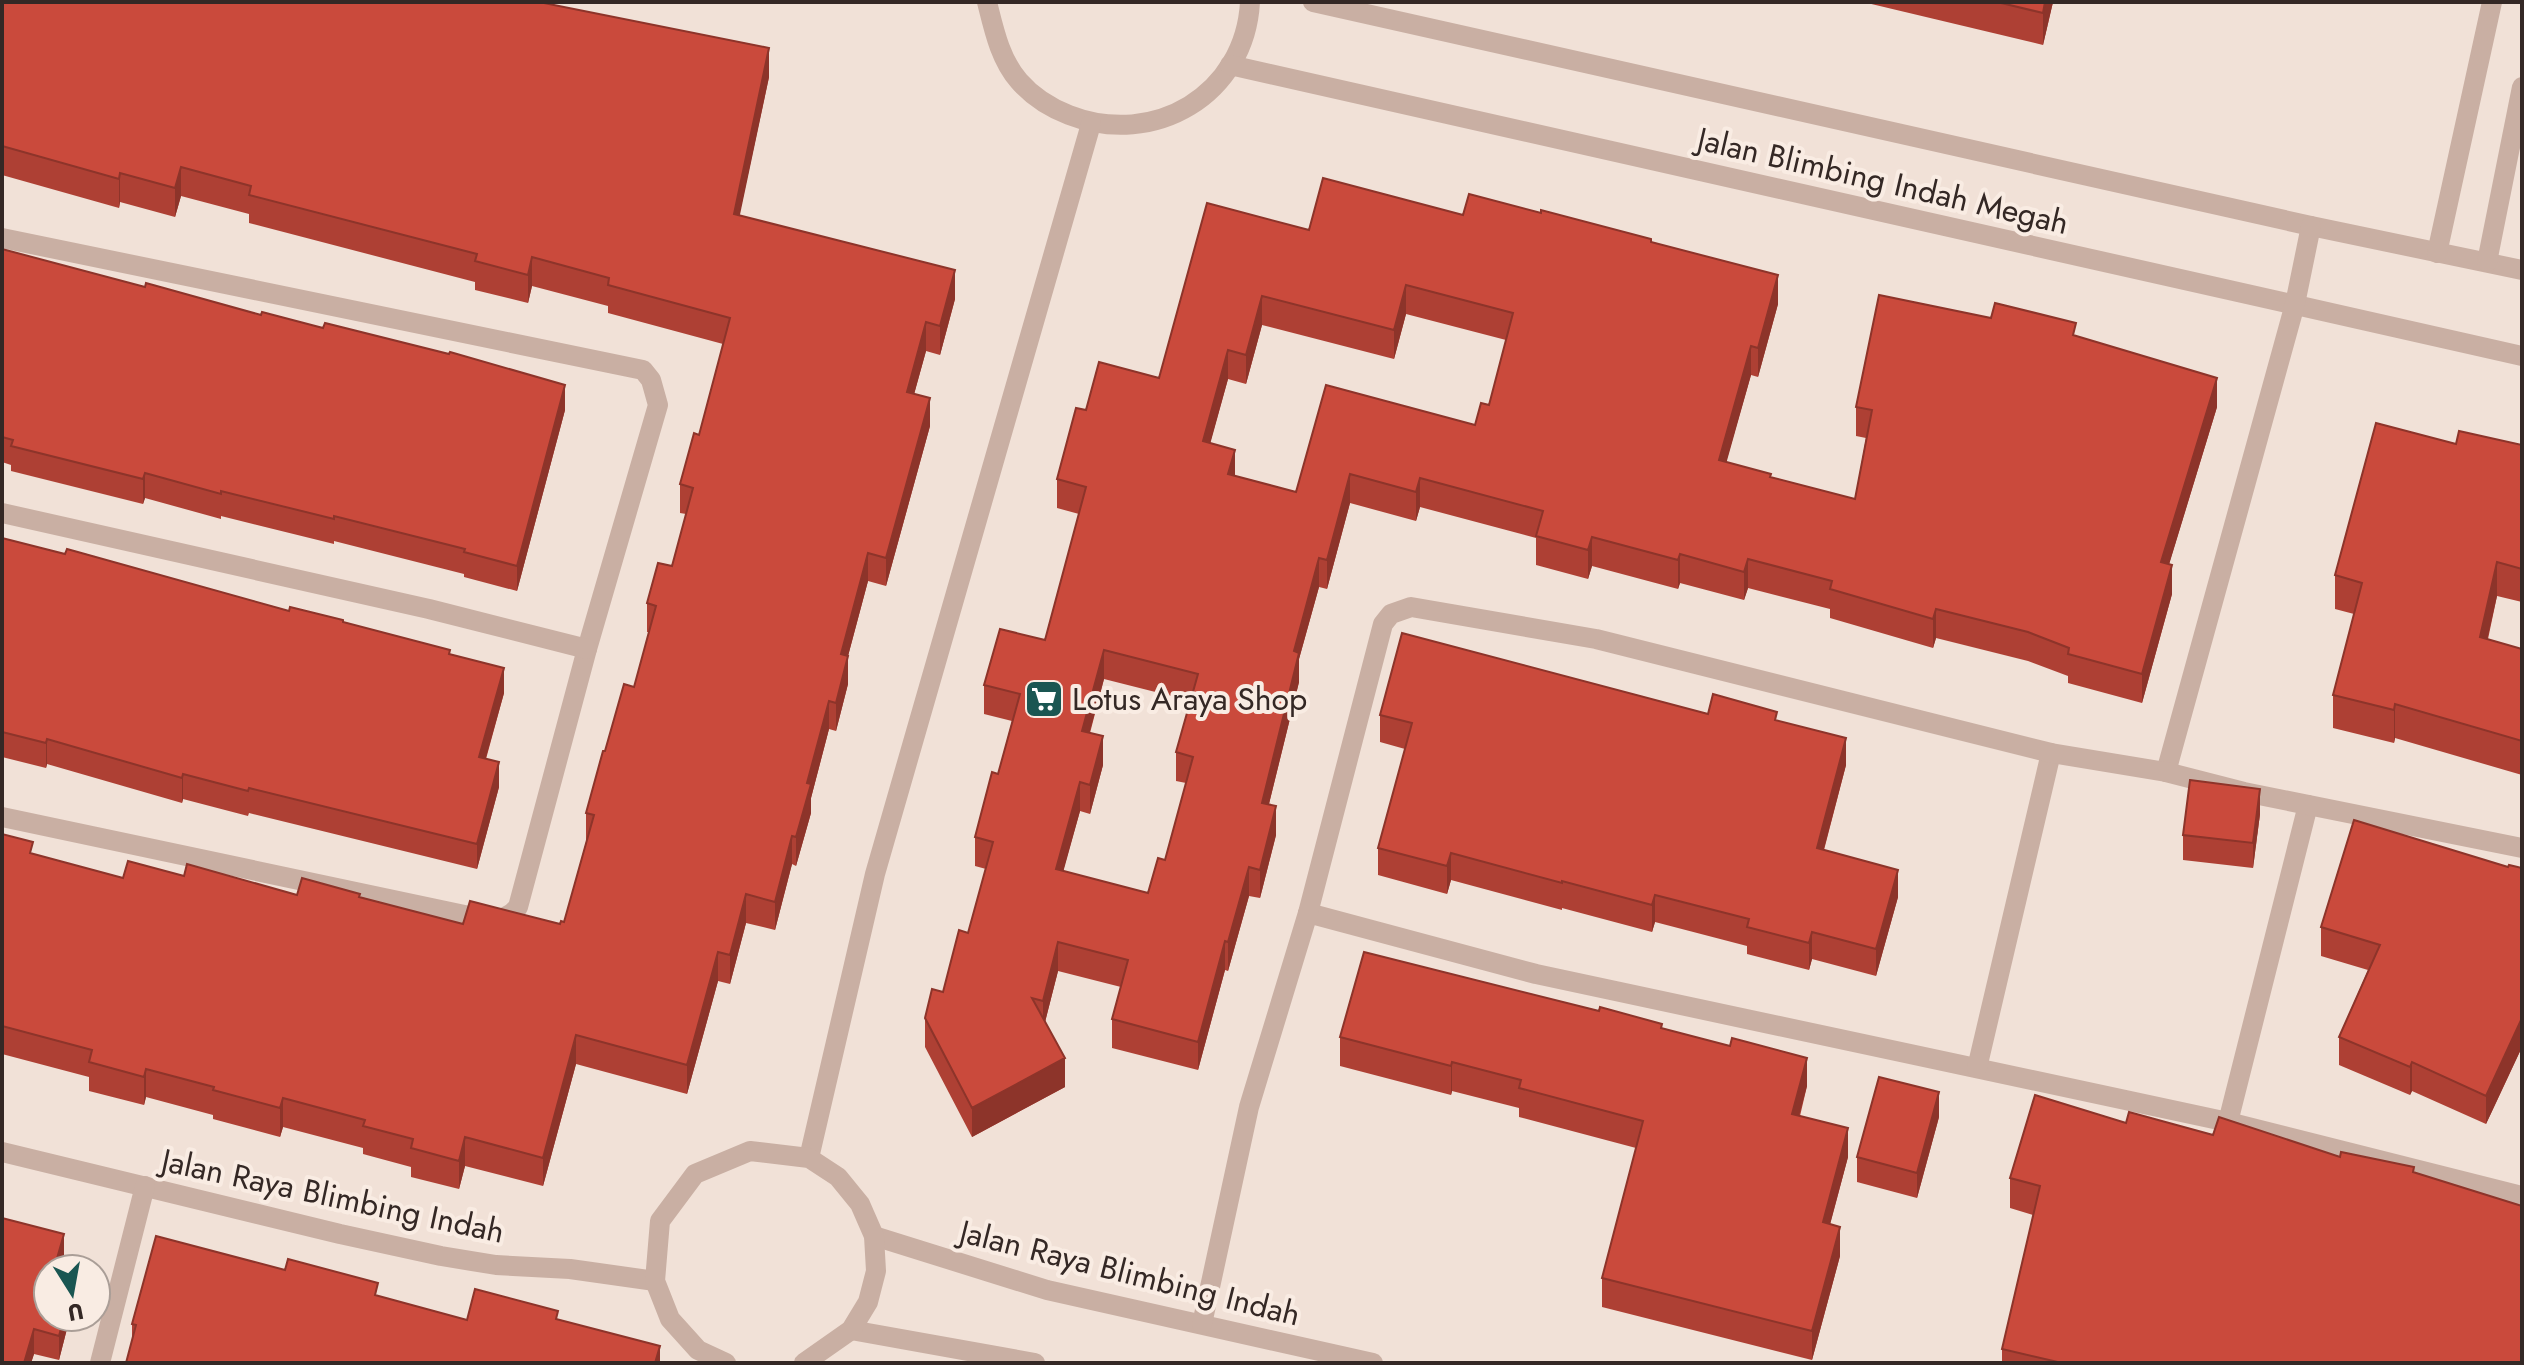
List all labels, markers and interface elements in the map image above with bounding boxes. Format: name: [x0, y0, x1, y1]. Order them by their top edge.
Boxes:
street label: Jalan Blimbing Indah Megah: [1689, 115, 2073, 246]
place label: Lotus Araya Shop: [1072, 676, 1307, 722]
supermarket icon: Lotus Araya Shop: [1023, 678, 1065, 720]
street label: Jalan Raya Blimbing Indah: [154, 1136, 509, 1255]
street label: Jalan Raya Blimbing Indah: [951, 1207, 1305, 1338]
north arrow: [32, 1253, 112, 1333]
text: U: [65, 1295, 86, 1330]

